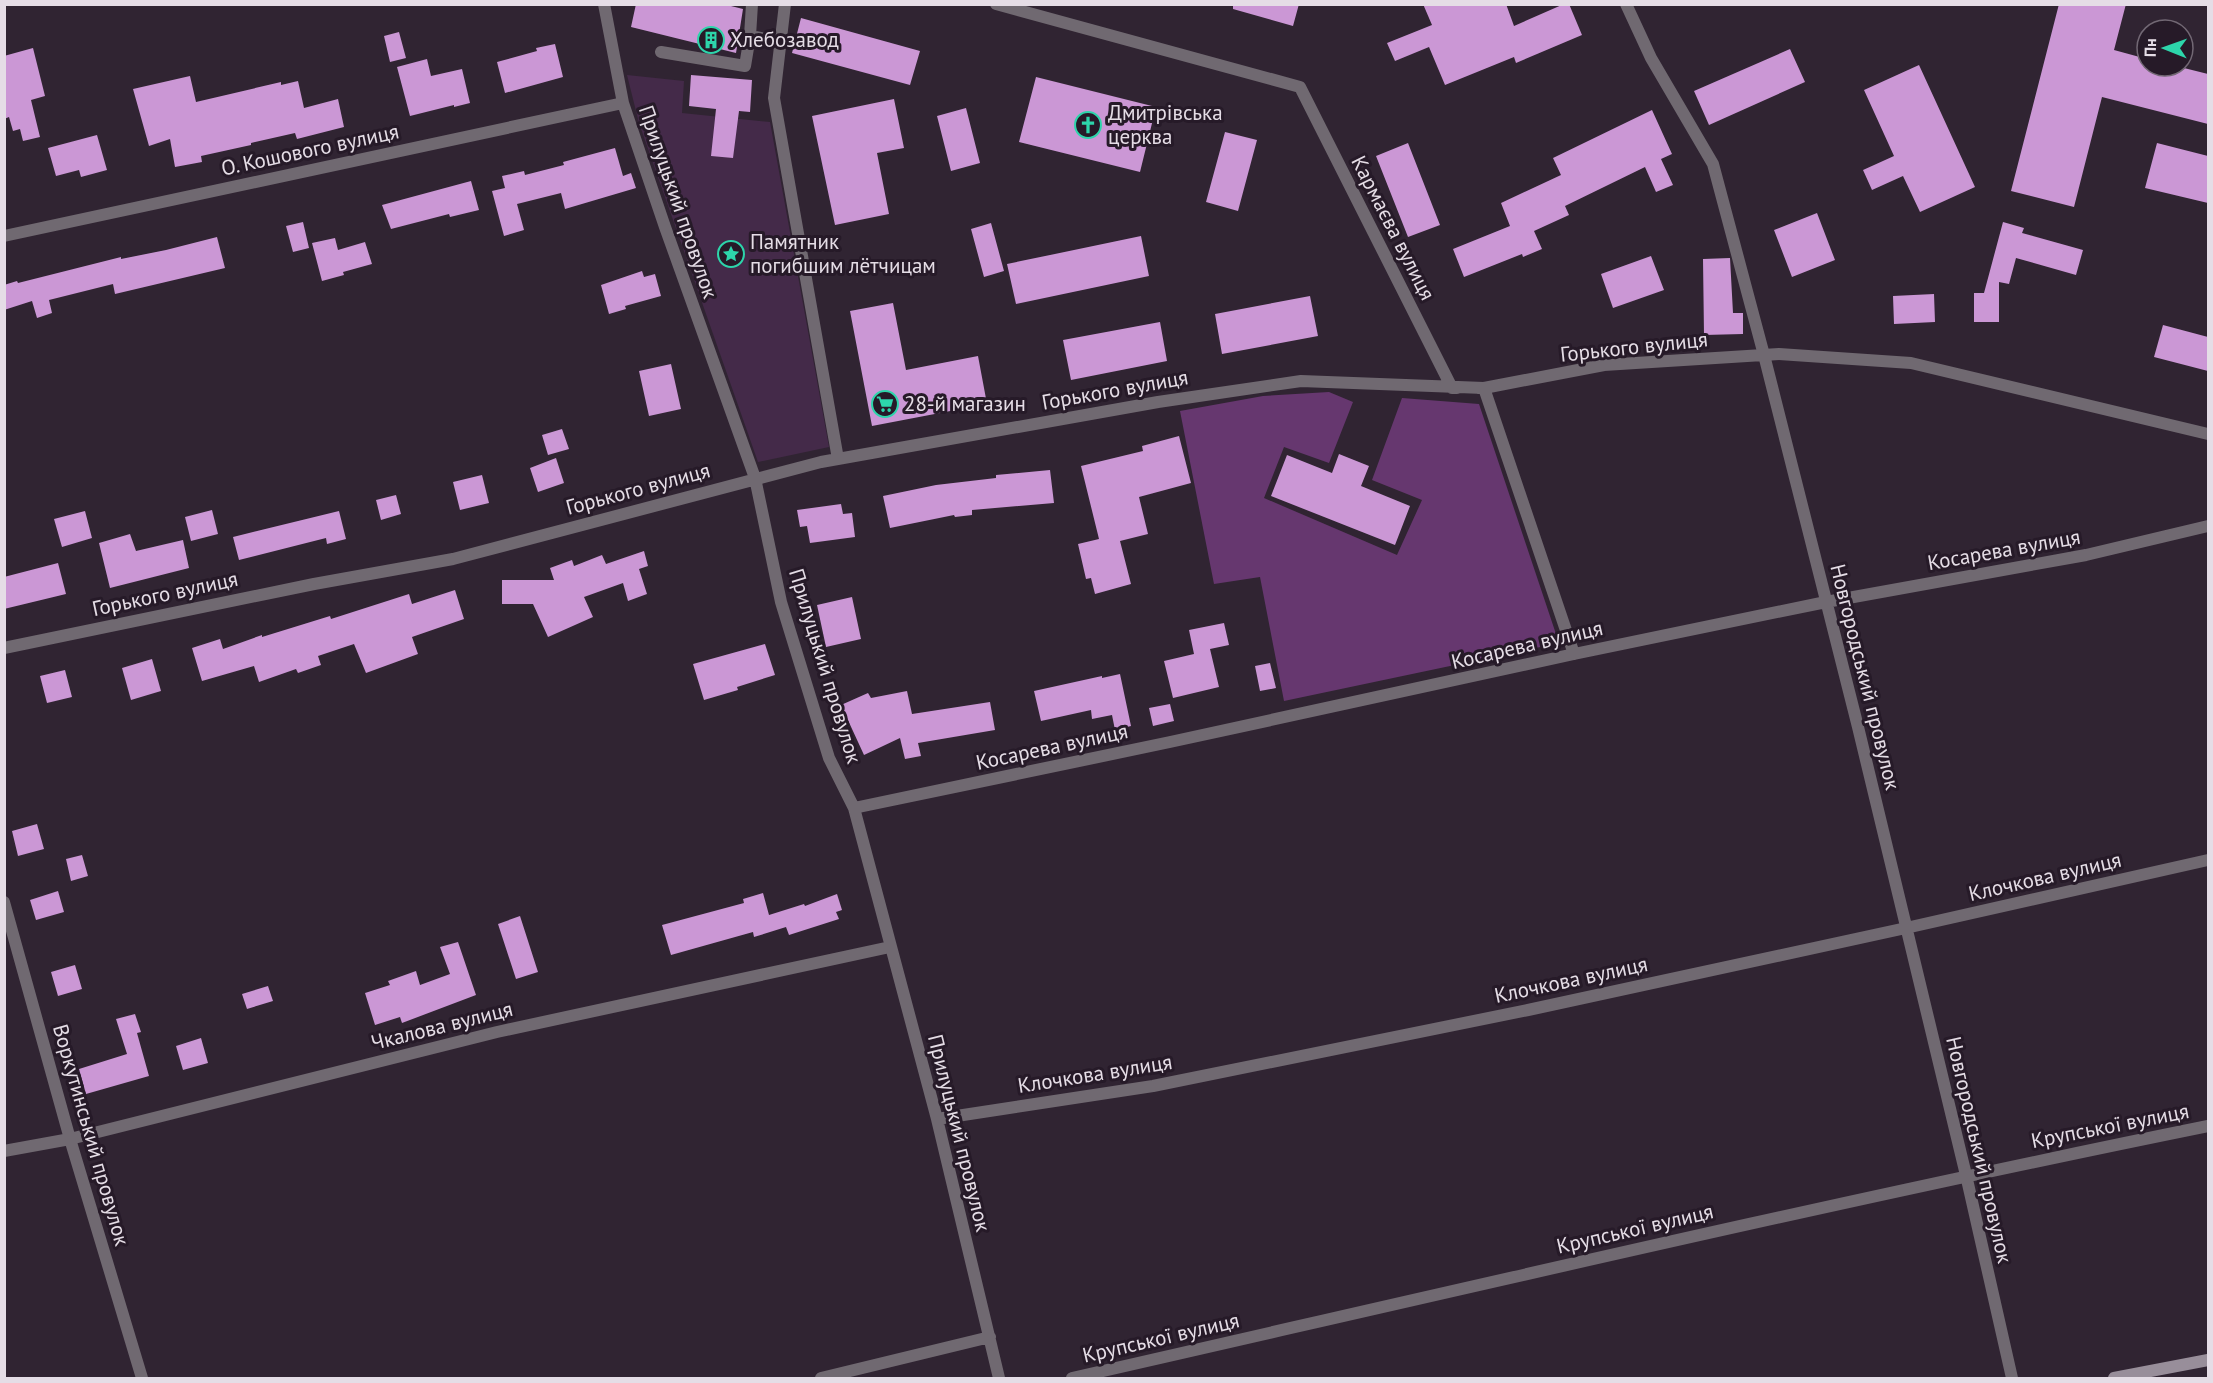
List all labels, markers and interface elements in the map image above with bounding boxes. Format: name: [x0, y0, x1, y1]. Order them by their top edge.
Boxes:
north arrow: [2135, 18, 2195, 78]
building icon: Хлебозавод: [696, 25, 726, 55]
place label: Хлебозавод: [730, 26, 839, 53]
text: Пн: [2140, 38, 2160, 57]
place label: Дмитрівська церква: [1108, 99, 1223, 150]
street label: Прилуцький провулок: [633, 102, 724, 302]
church icon: Дмитрівська церква: [1073, 110, 1103, 140]
street label: О. Кошового вулиця: [219, 117, 401, 182]
street label: Кармаєва вулиця: [1345, 151, 1441, 304]
place label: Памятник погибшим лётчицам: [750, 228, 936, 279]
place icon: Памятник погибшим лётчицам: [716, 239, 746, 269]
street label: Горького вулиця: [1559, 325, 1709, 368]
street label: Горького вулиця: [1040, 363, 1190, 416]
supermarket icon: 28-й магазин: [870, 389, 900, 419]
place label: 28-й магазин: [904, 390, 1026, 417]
street label: Горького вулиця: [563, 456, 713, 521]
street label: Косарева вулиця: [1925, 523, 2082, 576]
street label: Новгородський провулок: [1824, 561, 1907, 793]
street label: Горького вулиця: [90, 565, 240, 622]
street label: Прилуцький провулок: [783, 565, 868, 767]
street label: Косарева вулиця: [1449, 614, 1605, 675]
street label: Косарева вулиця: [973, 717, 1130, 776]
street label: Клочкова вулиця: [1966, 846, 2124, 907]
street label: Клочкова вулиця: [1492, 950, 1650, 1009]
street label: Чкалова вулиця: [368, 995, 515, 1056]
street label: Воркутинський провулок: [47, 1021, 136, 1249]
street label: Прилуцький провулок: [922, 1031, 997, 1234]
street label: Новгородський провулок: [1940, 1034, 2019, 1266]
street label: Клочкова вулиця: [1016, 1048, 1174, 1099]
street label: Крупської вулиця: [2029, 1097, 2191, 1154]
street label: Крупської вулиця: [1554, 1197, 1716, 1260]
street label: Крупської вулиця: [1080, 1306, 1242, 1369]

